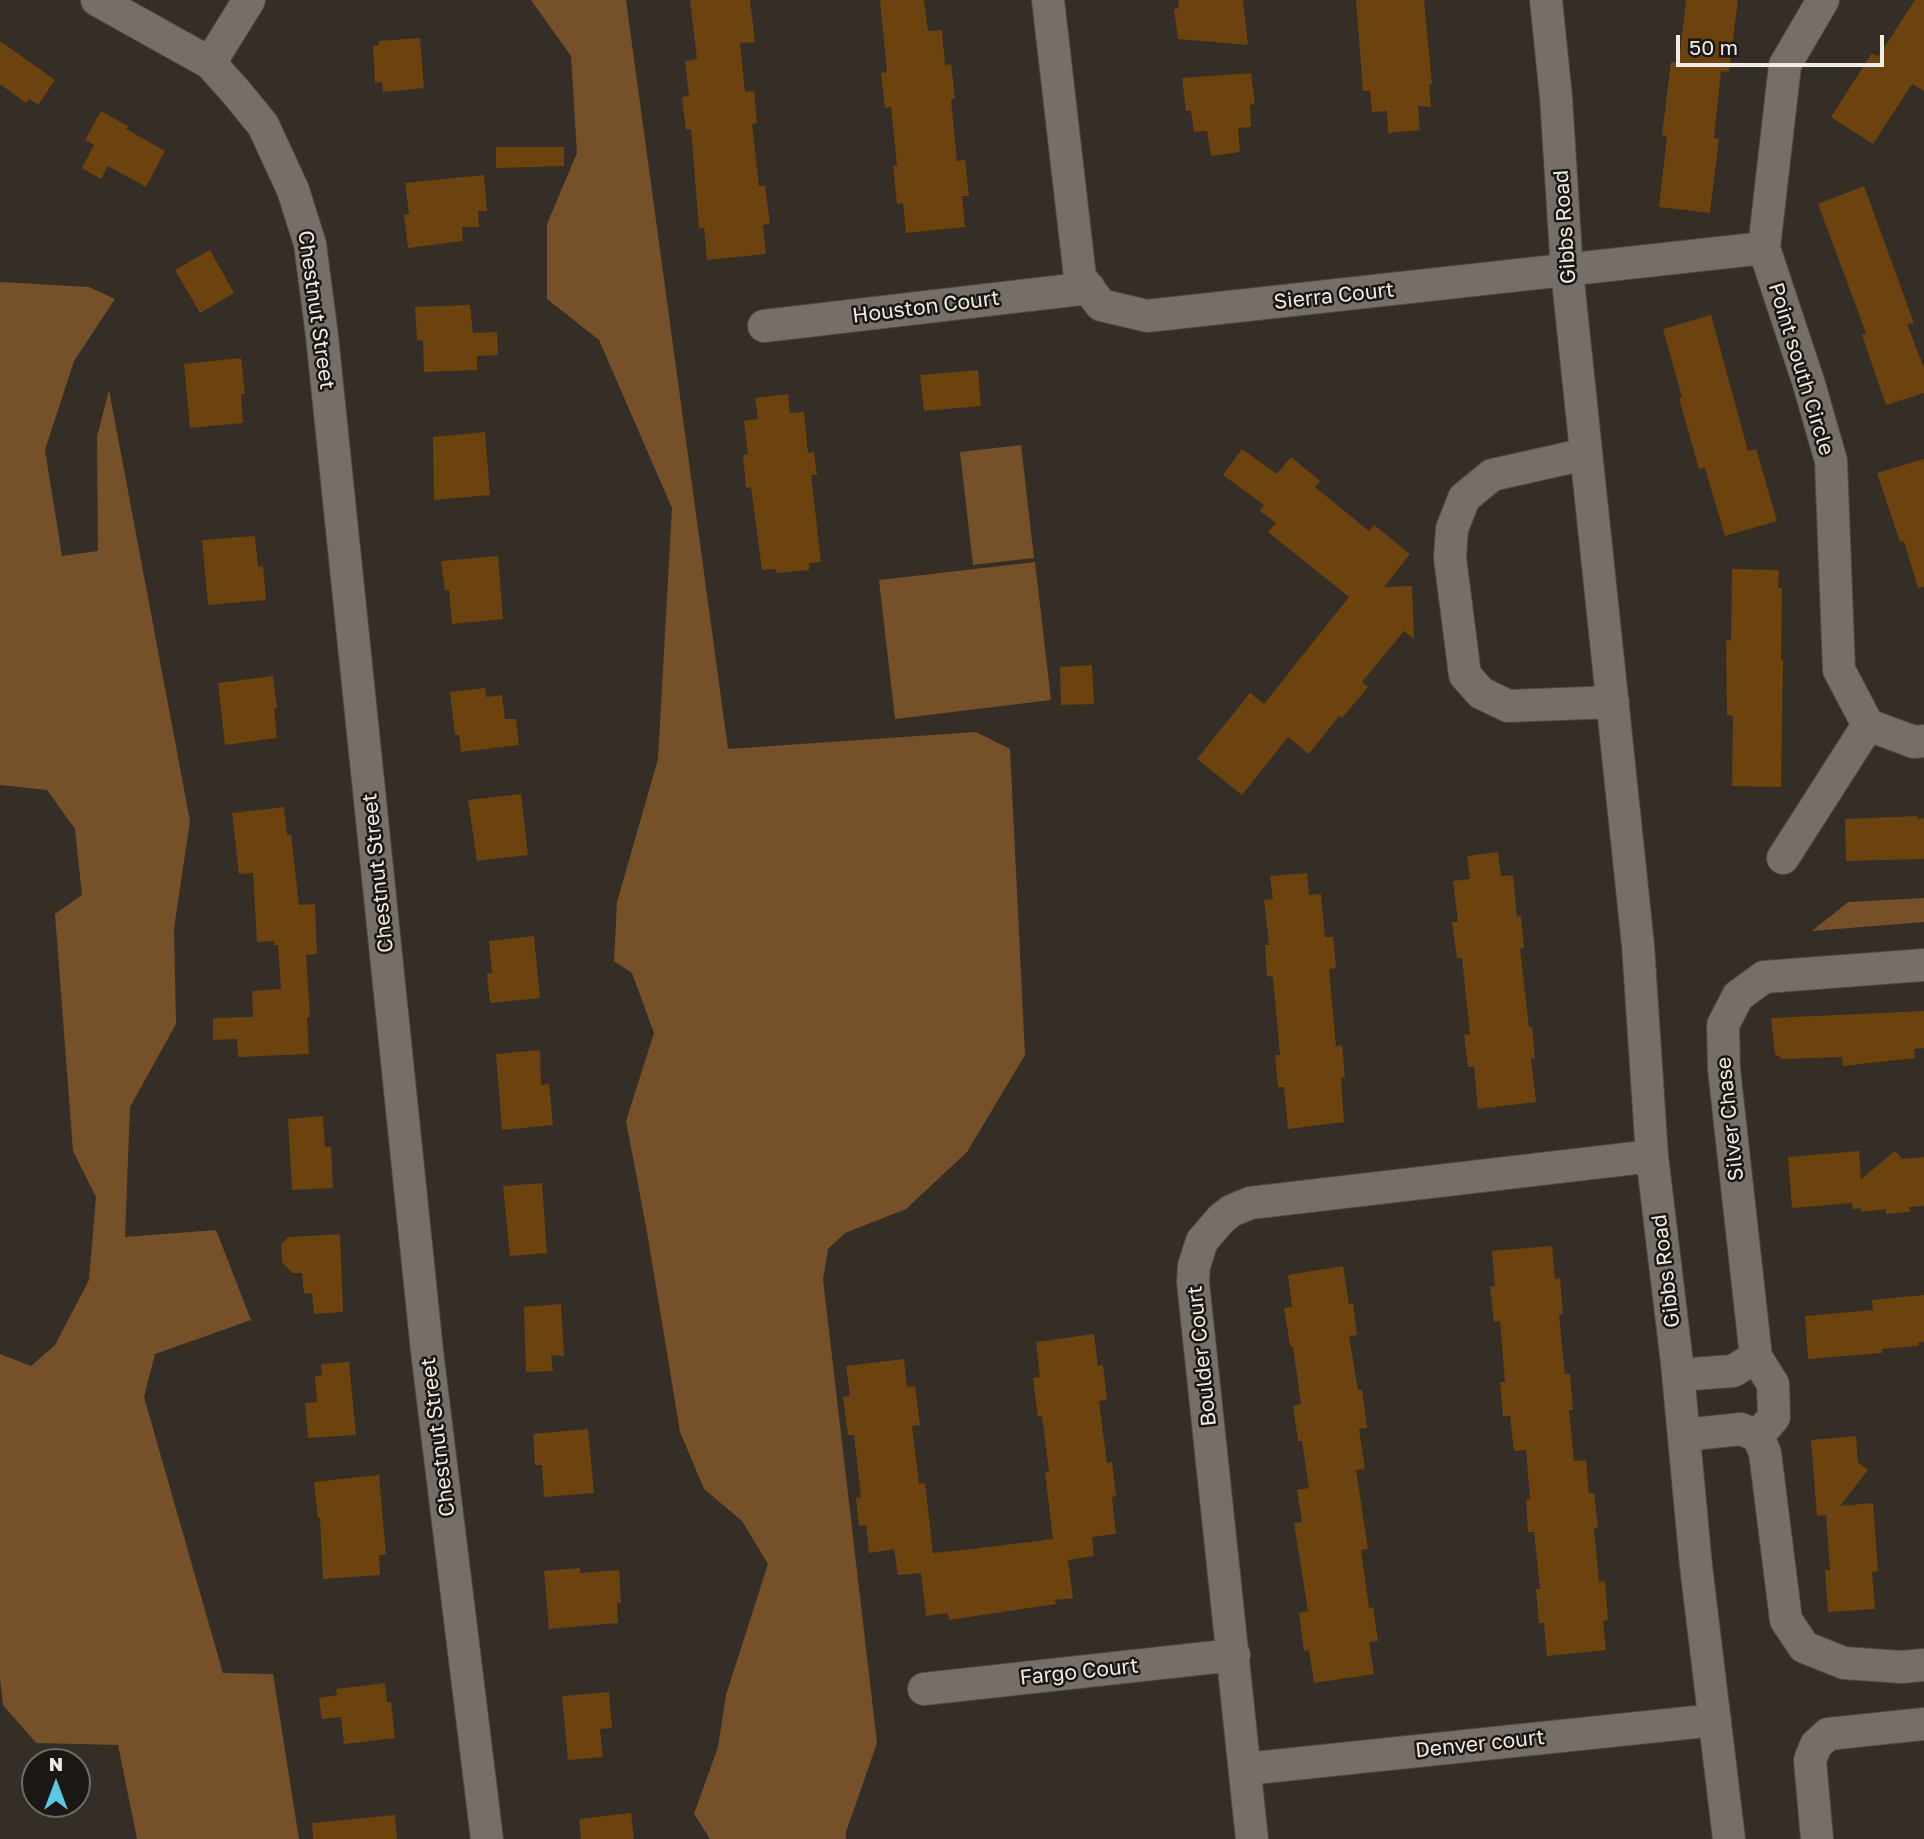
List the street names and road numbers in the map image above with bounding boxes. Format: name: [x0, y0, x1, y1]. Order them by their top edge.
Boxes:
street label: Gibbs Road: [1548, 169, 1582, 285]
street label: Chestnut Street: [292, 229, 340, 391]
street label: Sierra Court: [1272, 277, 1396, 315]
street label: Point south Circle: [1763, 280, 1839, 458]
street label: Houston Court: [851, 285, 1001, 329]
street label: Chestnut Street: [357, 792, 399, 954]
street label: Silver Chase: [1711, 1056, 1749, 1182]
street label: Gibbs Road: [1647, 1213, 1685, 1329]
street label: Boulder Court: [1182, 1285, 1222, 1427]
street label: Chestnut Street: [416, 1356, 460, 1518]
street label: Fargo Court: [1018, 1653, 1140, 1691]
street label: Denver court: [1414, 1725, 1546, 1763]

